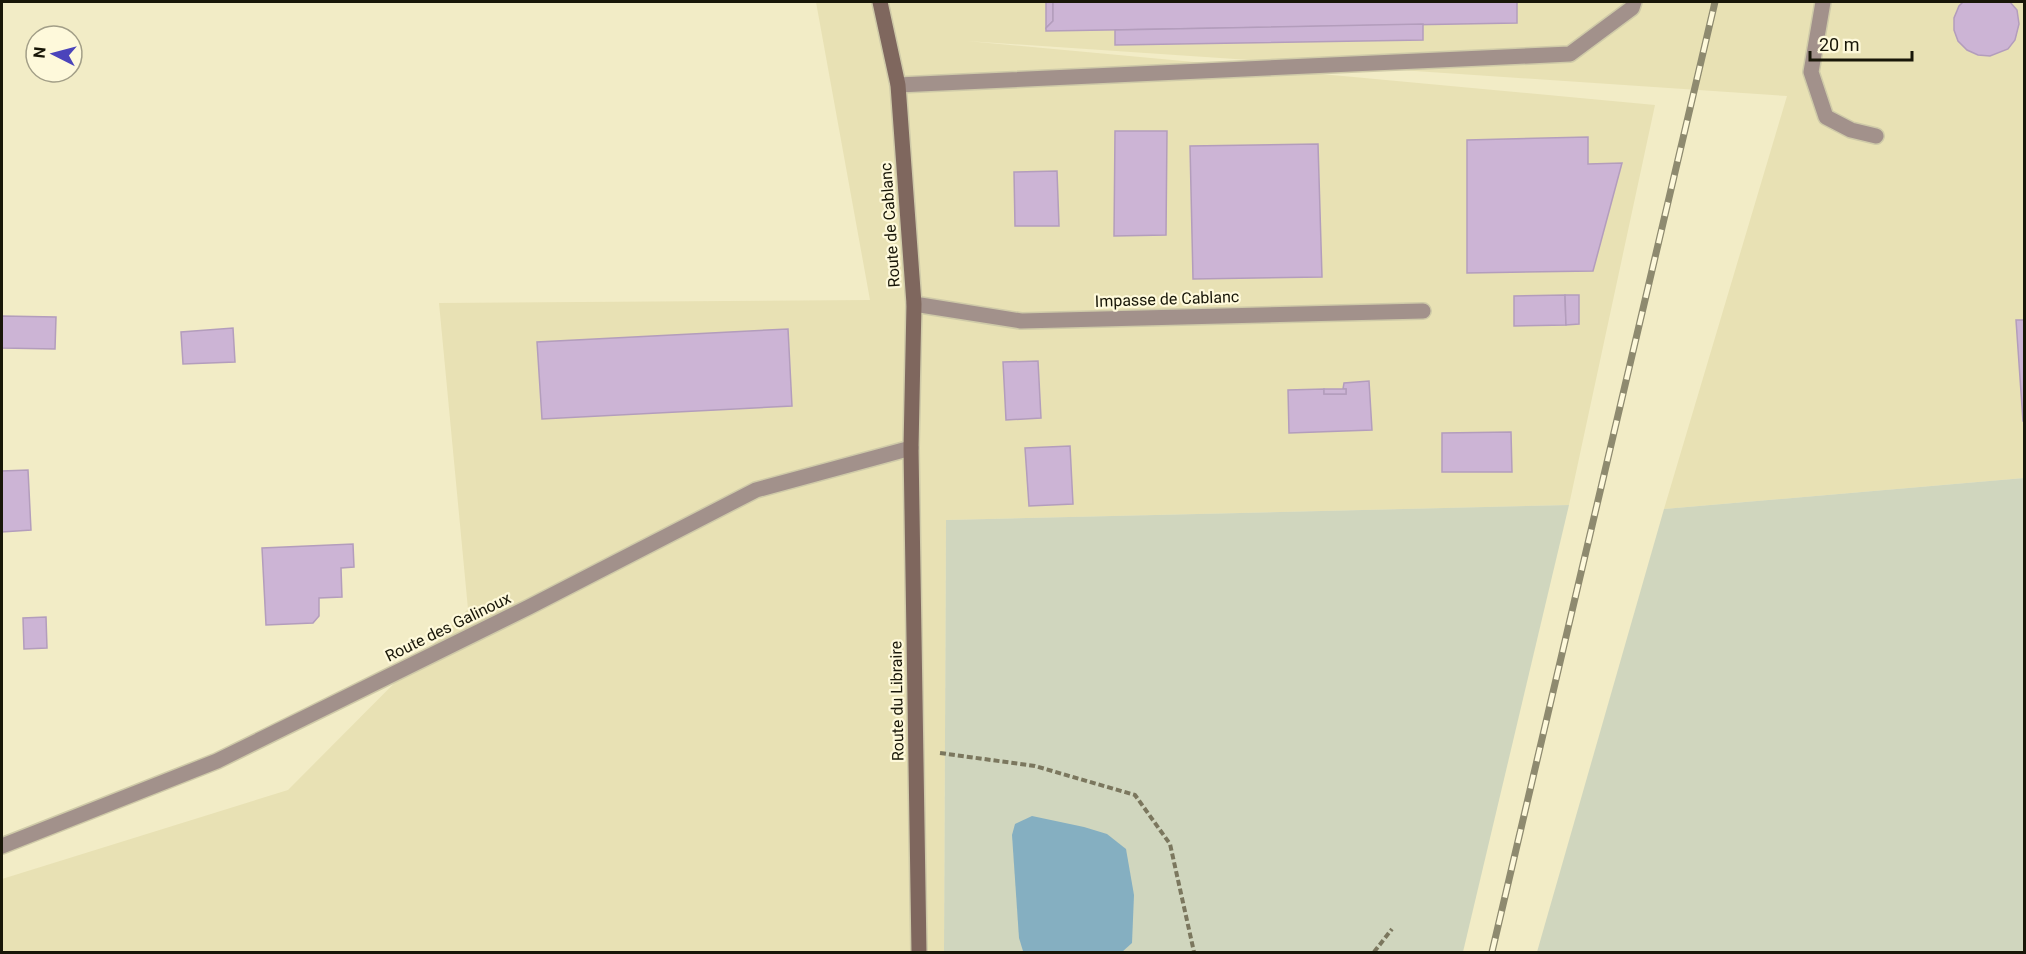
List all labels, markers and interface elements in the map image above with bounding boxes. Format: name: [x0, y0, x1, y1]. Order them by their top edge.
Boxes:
north arrow: [24, 24, 84, 84]
scale bar: [1810, 24, 1912, 62]
text: 20 m: [1819, 34, 1859, 55]
text: N: [30, 46, 50, 59]
street label: Route de Cablanc: [876, 162, 904, 288]
street label: Impasse de Cablanc: [1095, 287, 1239, 311]
street label: Route des Galinoux: [382, 588, 514, 666]
street label: Route du Libraire: [886, 641, 908, 761]

